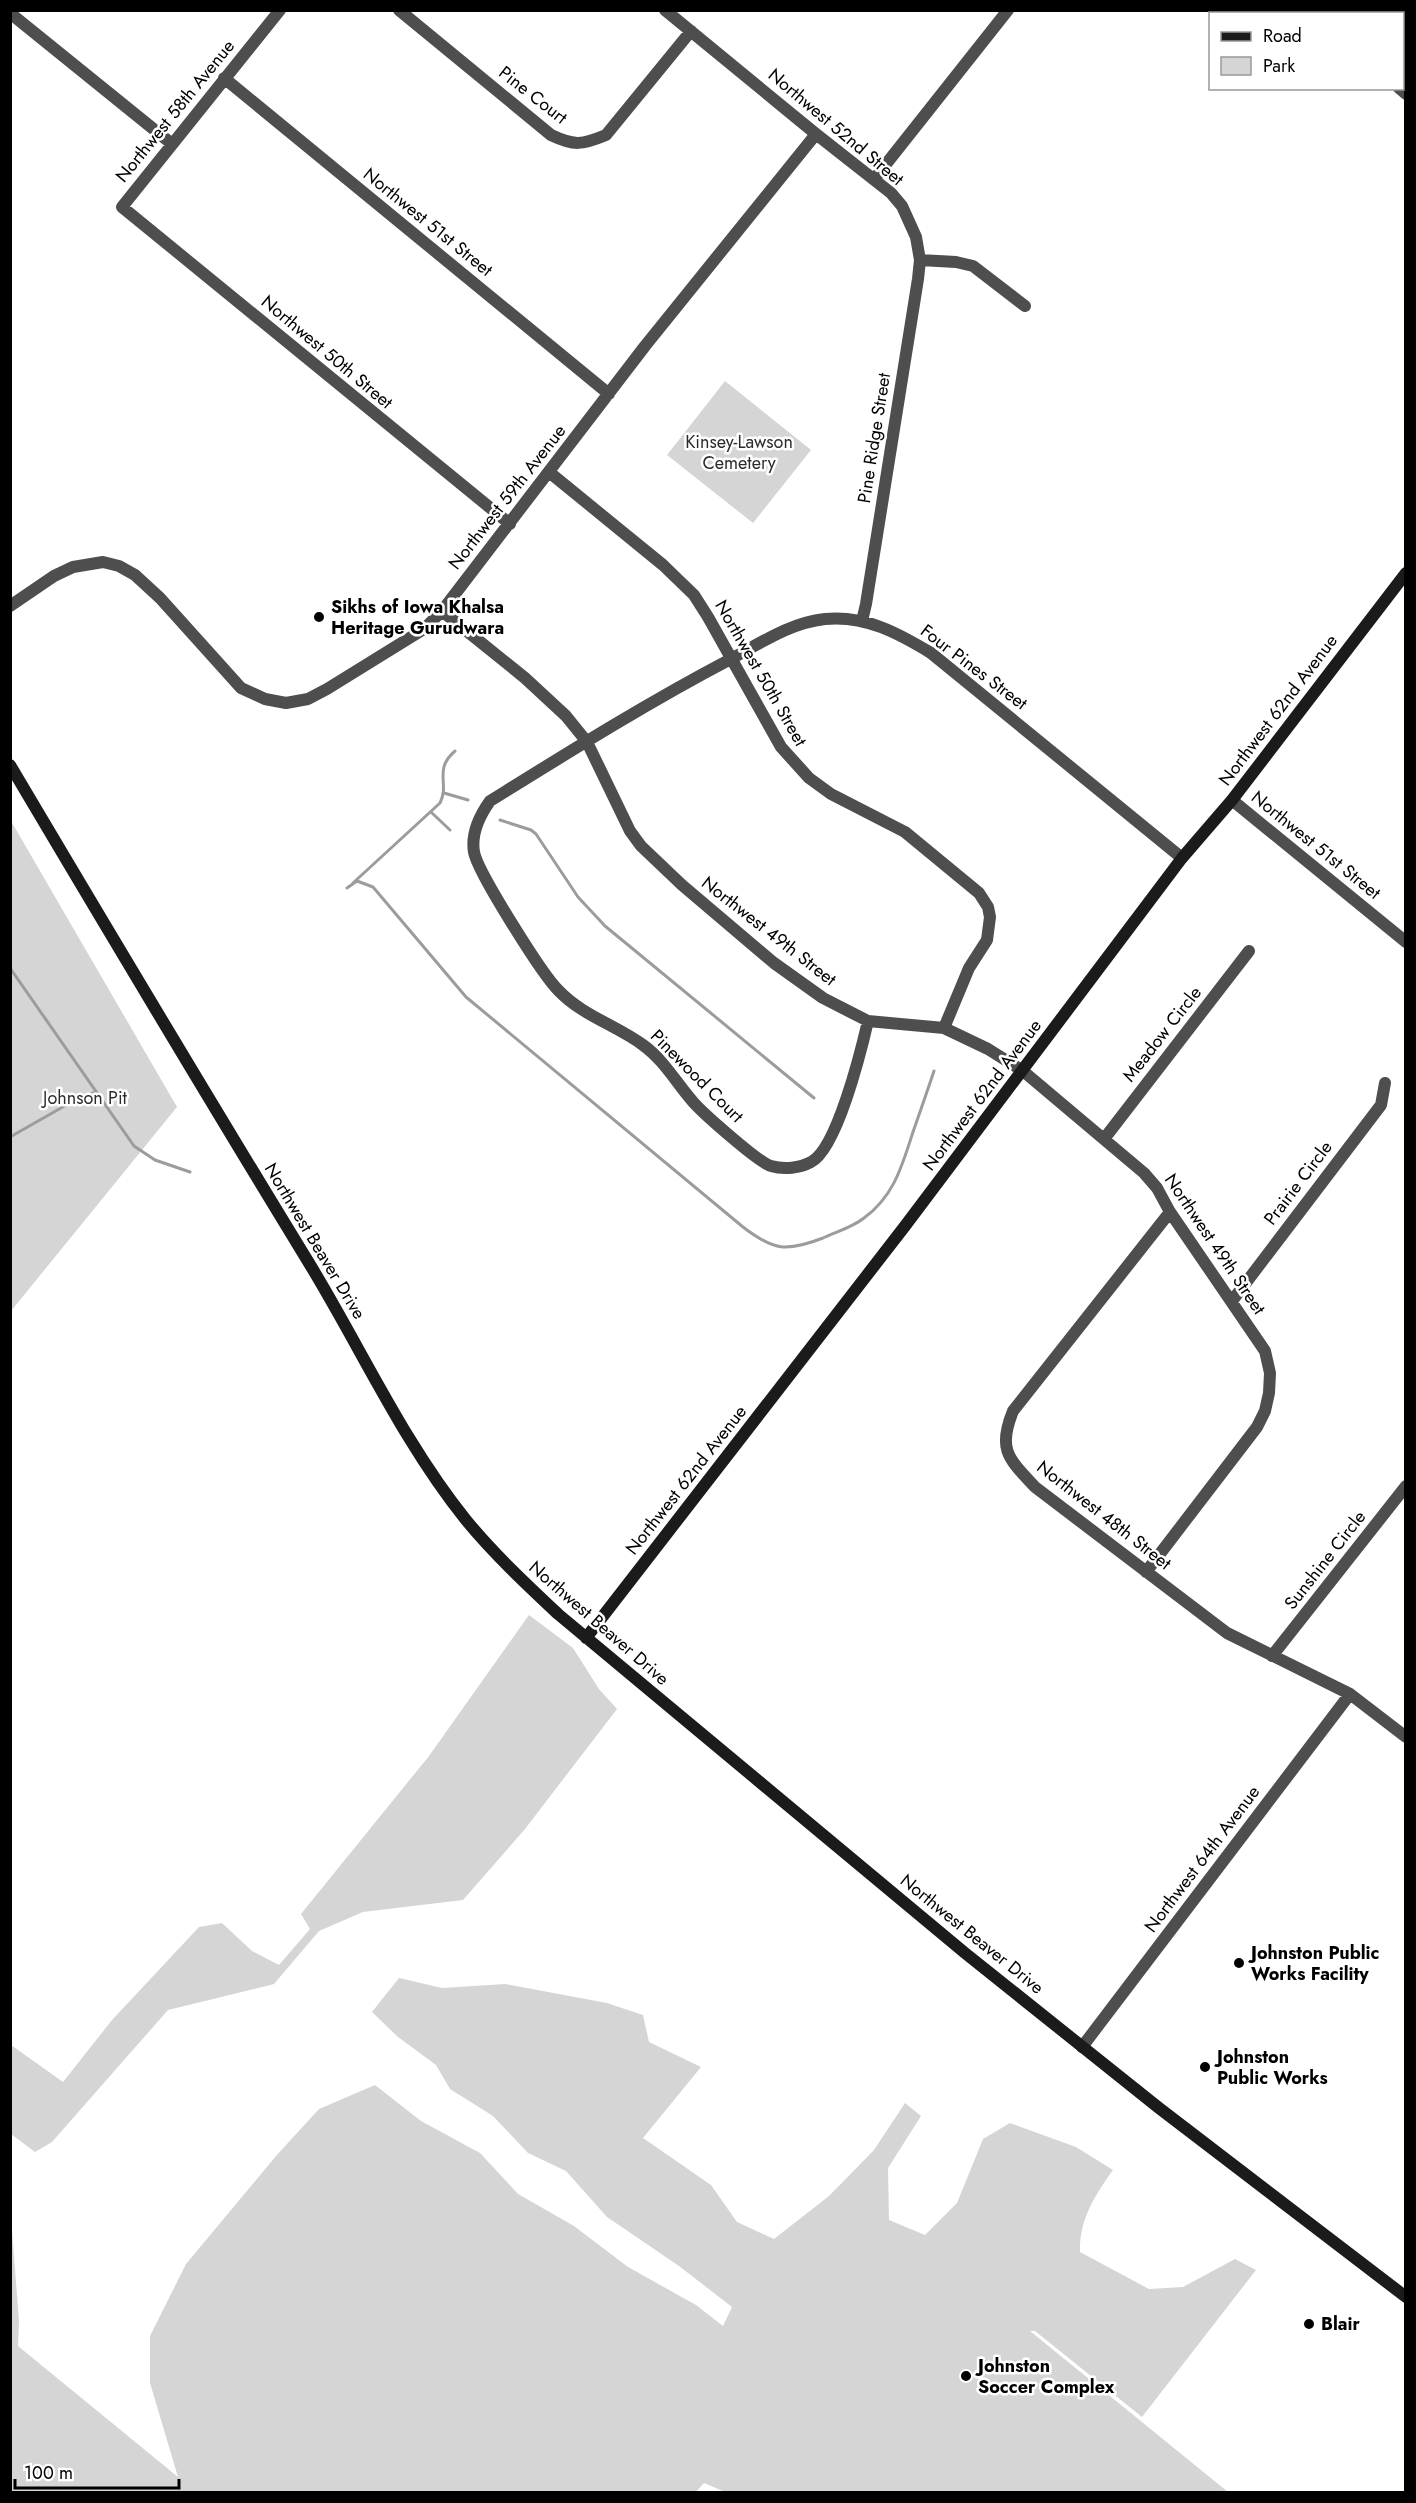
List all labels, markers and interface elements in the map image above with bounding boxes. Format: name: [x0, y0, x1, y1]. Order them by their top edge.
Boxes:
legend: [1209, 12, 1404, 90]
text: Road: [1263, 23, 1302, 49]
street label: Northwest 58th Avenue: [109, 34, 241, 188]
text: Park: [1263, 53, 1295, 79]
street label: Pine Court: [493, 60, 573, 131]
street label: Northwest 52nd Street: [762, 62, 910, 192]
street label: Northwest 51st Street: [358, 162, 499, 283]
street label: Northwest 50th Street: [255, 289, 399, 415]
street label: Pine Ridge Street: [851, 370, 897, 505]
street label: Northwest 59th Avenue: [442, 419, 572, 575]
park label: Kinsey-Lawson Cemetery: [685, 429, 793, 476]
place label: Sikhs of Iowa Khalsa Heritage Gurudwara: [331, 594, 504, 641]
street label: Northwest 50th Street: [709, 595, 814, 751]
marker: Sikhs of Iowa Khalsa Heritage Gurudwara: [312, 610, 326, 624]
street label: Four Pines Street: [915, 618, 1034, 716]
street label: Northwest 62nd Avenue: [1212, 629, 1344, 791]
street label: Northwest 51st Street: [1246, 785, 1387, 906]
street label: Northwest 49th Street: [696, 870, 842, 992]
street label: Meadow Circle: [1116, 981, 1208, 1087]
street label: Northwest 62nd Avenue: [916, 1014, 1048, 1176]
street label: Pinewood Court: [645, 1024, 750, 1129]
park label: Johnson Pit: [41, 1085, 128, 1111]
street label: Prairie Circle: [1258, 1135, 1338, 1231]
street label: Northwest Beaver Drive: [258, 1158, 372, 1324]
street label: Northwest 49th Street: [1158, 1168, 1272, 1320]
street label: Northwest 62nd Avenue: [619, 1400, 753, 1560]
street label: Northwest 48th Street: [1031, 1454, 1177, 1576]
street label: Sunshine Circle: [1278, 1505, 1372, 1615]
street label: Northwest Beaver Drive: [523, 1555, 675, 1691]
street label: Northwest 64th Avenue: [1138, 1780, 1266, 1938]
street label: Northwest Beaver Drive: [895, 1868, 1049, 2000]
place label: Johnston Public Works Facility: [1248, 1940, 1379, 1987]
marker: Johnston Public Works Facility: [1232, 1956, 1246, 1970]
place label: Johnston Public Works: [1214, 2044, 1328, 2091]
marker: Johnston Public Works: [1198, 2060, 1212, 2074]
place label: Blair: [1321, 2311, 1360, 2337]
marker: Blair: [1302, 2317, 1316, 2331]
place label: Johnston Soccer Complex: [975, 2353, 1115, 2400]
marker: Johnston Soccer Complex: [959, 2369, 973, 2383]
scale bar: [15, 2452, 178, 2490]
text: 100 m: [24, 2460, 73, 2486]

